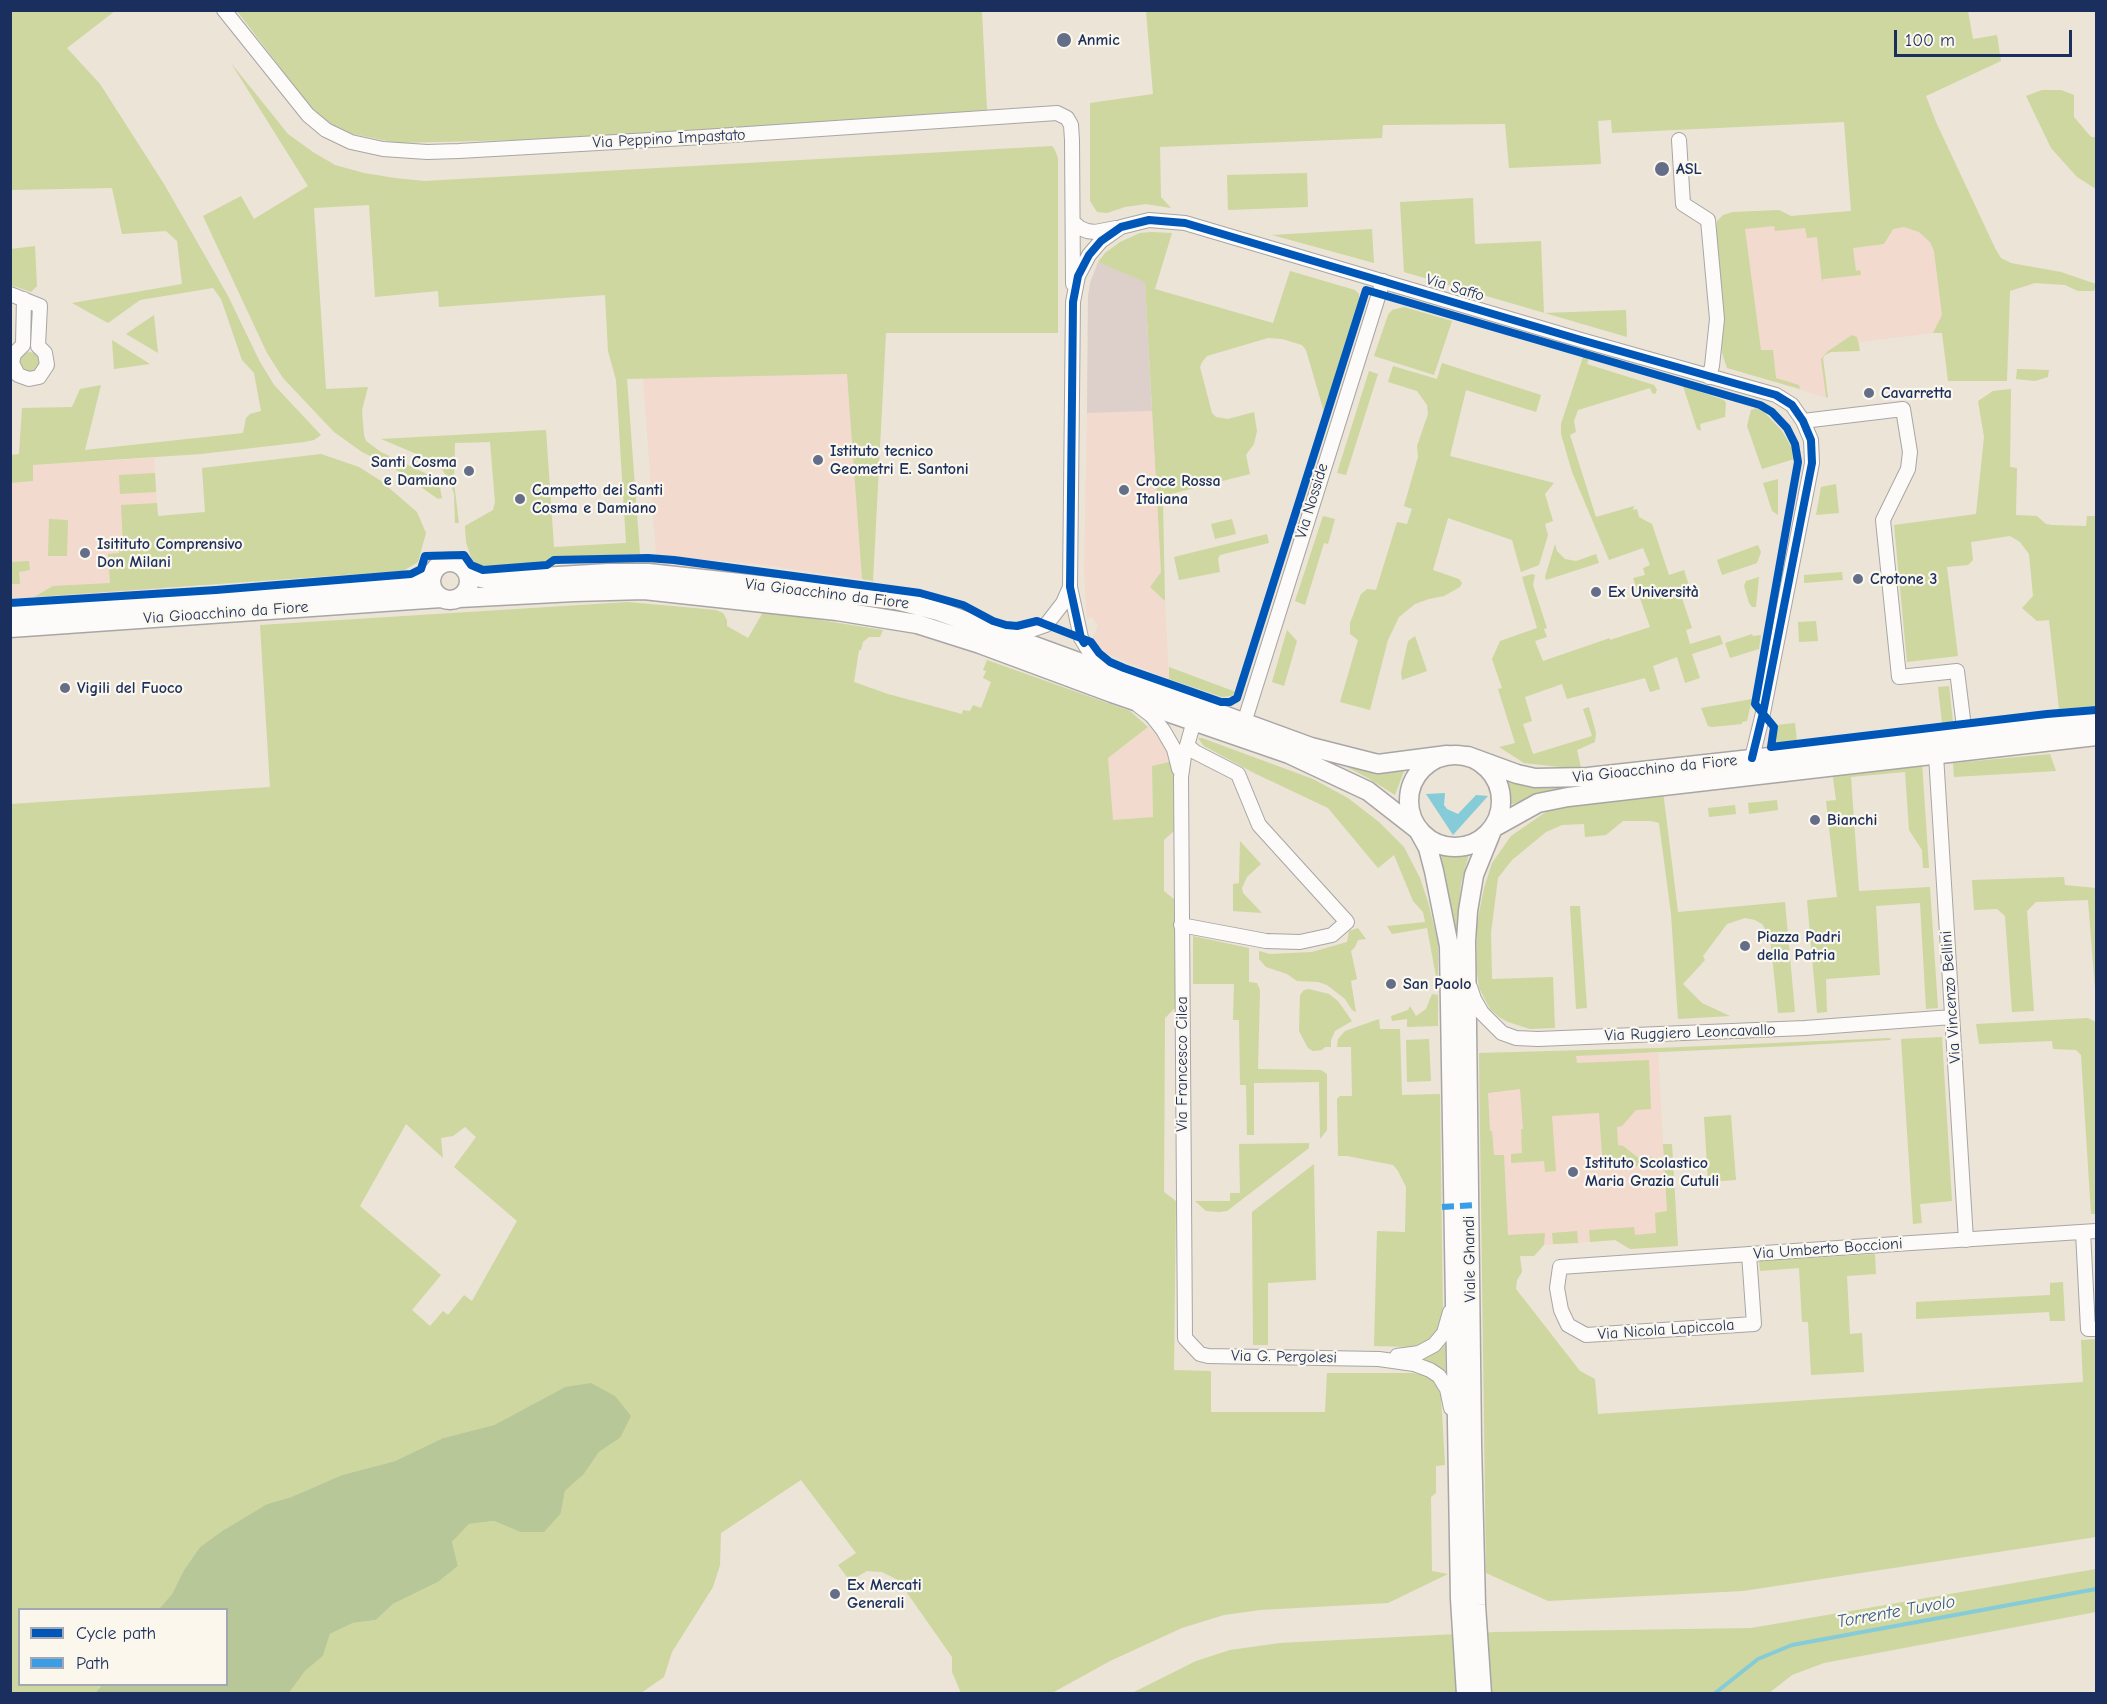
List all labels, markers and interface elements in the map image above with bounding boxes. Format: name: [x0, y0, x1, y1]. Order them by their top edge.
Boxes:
scale bar: [1897, 18, 2076, 56]
place label: Anmic: [1078, 30, 1120, 50]
text: 100 m: [1905, 30, 1955, 51]
marker: Anmic: [1055, 31, 1073, 49]
street label: Via Peppino Impastato: [592, 125, 746, 153]
place label: ASL: [1676, 159, 1702, 179]
marker: ASL: [1653, 160, 1671, 178]
street label: Via Saffo: [1424, 270, 1486, 306]
place label: Cavarretta: [1881, 383, 1952, 403]
marker: Cavarretta: [1862, 386, 1876, 400]
place label: Istituto tecnico Geometri E. Santoni: [830, 441, 969, 479]
place label: Santi Cosma e Damiano: [371, 452, 457, 490]
marker: Istituto tecnico Geometri E. Santoni: [811, 453, 825, 467]
street label: Via Nosside: [1291, 461, 1333, 541]
marker: Santi Cosma e Damiano: [462, 464, 476, 478]
place label: Croce Rossa Italiana: [1136, 471, 1221, 509]
place label: Campetto dei Santi Cosma e Damiano: [532, 480, 663, 518]
marker: Croce Rossa Italiana: [1117, 483, 1131, 497]
marker: Campetto dei Santi Cosma e Damiano: [513, 492, 527, 506]
place label: Isitituto Comprensivo Don Milani: [97, 534, 243, 572]
marker: Isitituto Comprensivo Don Milani: [78, 546, 92, 560]
place label: Crotone 3: [1870, 569, 1937, 589]
marker: Crotone 3: [1851, 572, 1865, 586]
street label: Via Gioacchino da Fiore: [744, 574, 910, 614]
place label: Ex Università: [1608, 582, 1699, 602]
marker: Ex Università: [1589, 585, 1603, 599]
street label: Via Gioacchino da Fiore: [143, 598, 309, 628]
place label: Vigili del Fuoco: [77, 678, 183, 698]
marker: Vigili del Fuoco: [58, 681, 72, 695]
street label: Via Gioacchino da Fiore: [1572, 751, 1738, 787]
place label: Bianchi: [1827, 810, 1877, 830]
marker: Bianchi: [1808, 813, 1822, 827]
place label: Piazza Padri della Patria: [1757, 927, 1841, 965]
street label: Via Vincenzo Bellini: [1937, 930, 1965, 1064]
marker: Piazza Padri della Patria: [1738, 939, 1752, 953]
place label: San Paolo: [1403, 974, 1472, 994]
marker: San Paolo: [1384, 977, 1398, 991]
street label: Via Francesco Cilea: [1172, 996, 1192, 1132]
street label: Via Ruggiero Leoncavallo: [1604, 1020, 1776, 1046]
place label: Istituto Scolastico Maria Grazia Cutuli: [1585, 1153, 1719, 1191]
marker: Istituto Scolastico Maria Grazia Cutuli: [1566, 1165, 1580, 1179]
street label: Viale Ghandi: [1460, 1216, 1480, 1302]
street label: Via Umberto Boccioni: [1753, 1234, 1903, 1264]
street label: Via Nicola Lapiccola: [1597, 1316, 1735, 1344]
street label: Via G. Pergolesi: [1231, 1346, 1337, 1368]
place label: Ex Mercati Generali: [847, 1575, 922, 1613]
marker: Ex Mercati Generali: [828, 1587, 842, 1601]
water label: Torrente Tuvolo: [1835, 1591, 1957, 1633]
legend: [18, 1608, 228, 1686]
text: Cycle path: [76, 1623, 156, 1644]
text: Path: [76, 1653, 109, 1674]

